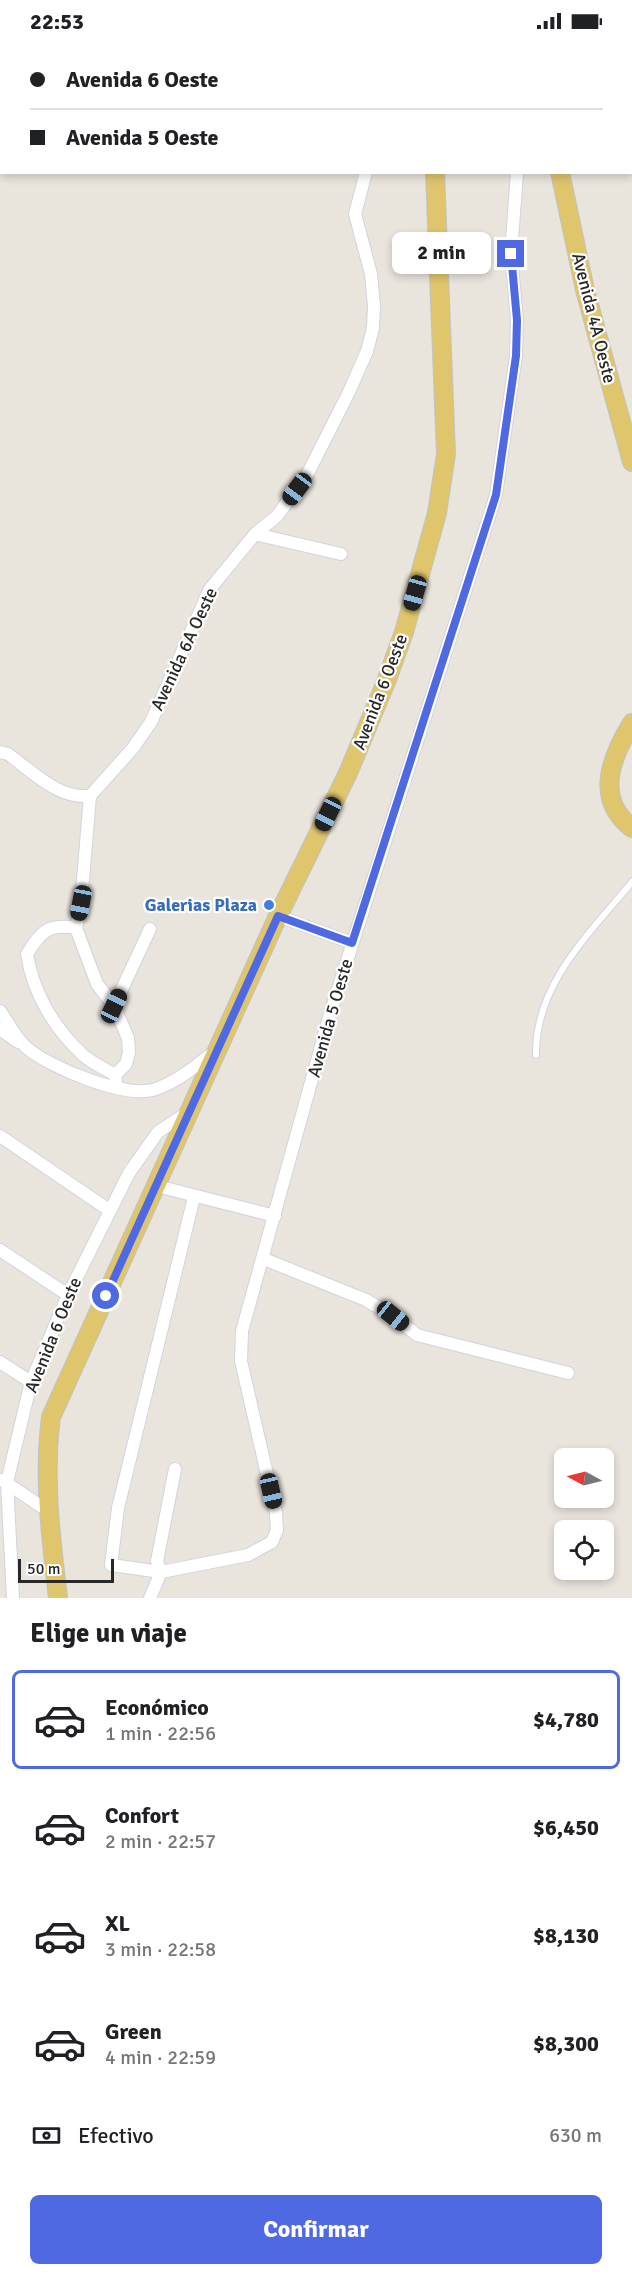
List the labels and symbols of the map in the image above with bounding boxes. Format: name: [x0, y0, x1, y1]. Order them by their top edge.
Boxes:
callout: 2 min: [391, 233, 490, 275]
route end: [497, 240, 524, 267]
street label: Avenida 4A Oeste: [567, 251, 621, 385]
car: [279, 469, 315, 509]
car: [401, 573, 429, 613]
street label: Avenida 6A Oeste: [146, 584, 222, 714]
street label: Avenida 6 Oeste: [348, 631, 412, 753]
car: [312, 794, 344, 834]
car: [69, 884, 93, 922]
place label: Galerias Plaza: [145, 894, 257, 916]
marker: Galerias Plaza: [262, 898, 276, 912]
street label: Avenida 5 Oeste: [303, 956, 357, 1080]
car: [98, 986, 130, 1026]
street label: Avenida 6 Oeste: [20, 1274, 86, 1396]
route start: [92, 1282, 119, 1309]
car: [373, 1298, 413, 1334]
north arrow: [554, 1448, 614, 1508]
car: [258, 1471, 284, 1511]
scale bar: [18, 1556, 114, 1584]

